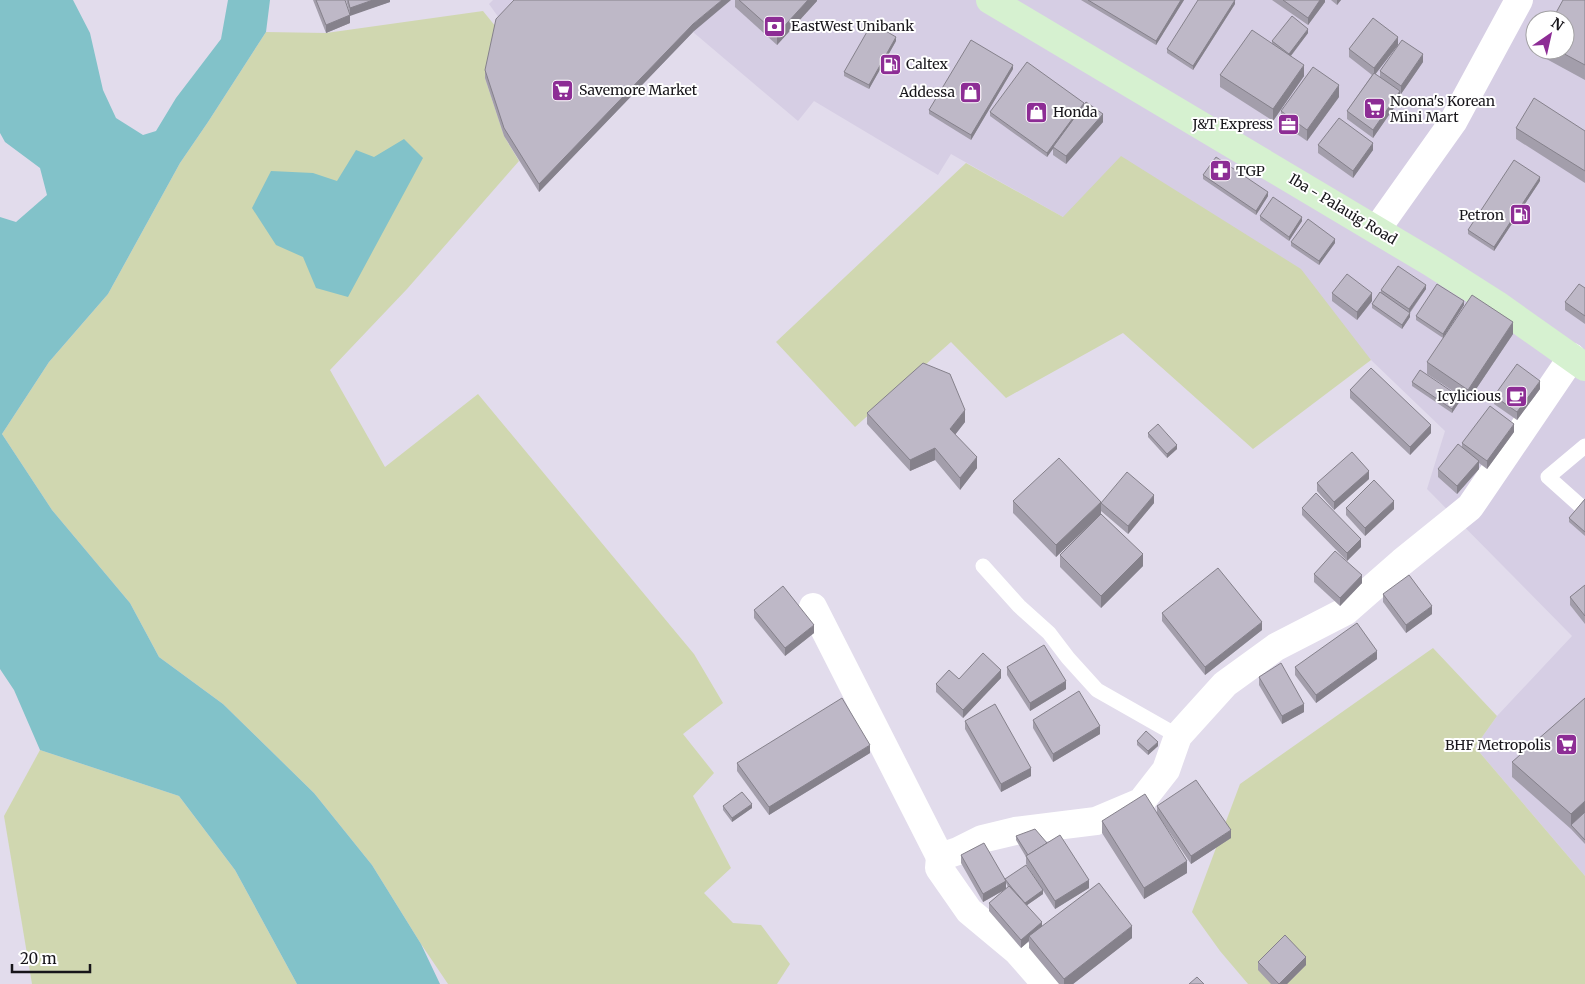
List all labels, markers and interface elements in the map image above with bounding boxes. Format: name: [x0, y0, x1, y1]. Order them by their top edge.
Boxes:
north arrow: [1525, 10, 1575, 60]
bank icon: EastWest Unibank: [763, 14, 787, 38]
text: N: [1548, 14, 1567, 35]
place label: EastWest Unibank: [791, 17, 914, 35]
fuel station icon: Caltex: [878, 52, 902, 76]
place label: Caltex: [906, 55, 948, 73]
supermarket icon: Savemore Market: [551, 78, 575, 102]
shop icon: Addessa: [959, 80, 983, 104]
place label: Savemore Market: [579, 81, 698, 99]
place label: Addessa: [898, 83, 955, 101]
place label: Noona's Korean Mini Mart: [1390, 92, 1495, 126]
supermarket icon: Noona's Korean Mini Mart: [1362, 97, 1386, 121]
shop icon: Honda: [1025, 100, 1049, 124]
place label: Honda: [1053, 103, 1098, 121]
office icon: J&T Express: [1277, 112, 1301, 136]
place label: J&T Express: [1191, 115, 1273, 133]
pharmacy icon: TGP: [1208, 159, 1232, 183]
place label: TGP: [1236, 162, 1265, 180]
street label: Iba - Palauig Road: [1286, 170, 1401, 249]
fuel station icon: Petron: [1508, 203, 1532, 227]
place label: Petron: [1459, 206, 1504, 224]
cafe icon: Icylicious: [1505, 384, 1529, 408]
place label: Icylicious: [1437, 387, 1501, 405]
supermarket icon: BHF Metropolis: [1555, 733, 1579, 757]
place label: BHF Metropolis: [1445, 736, 1551, 754]
scale bar: [12, 942, 90, 974]
text: 20 m: [20, 949, 57, 968]

